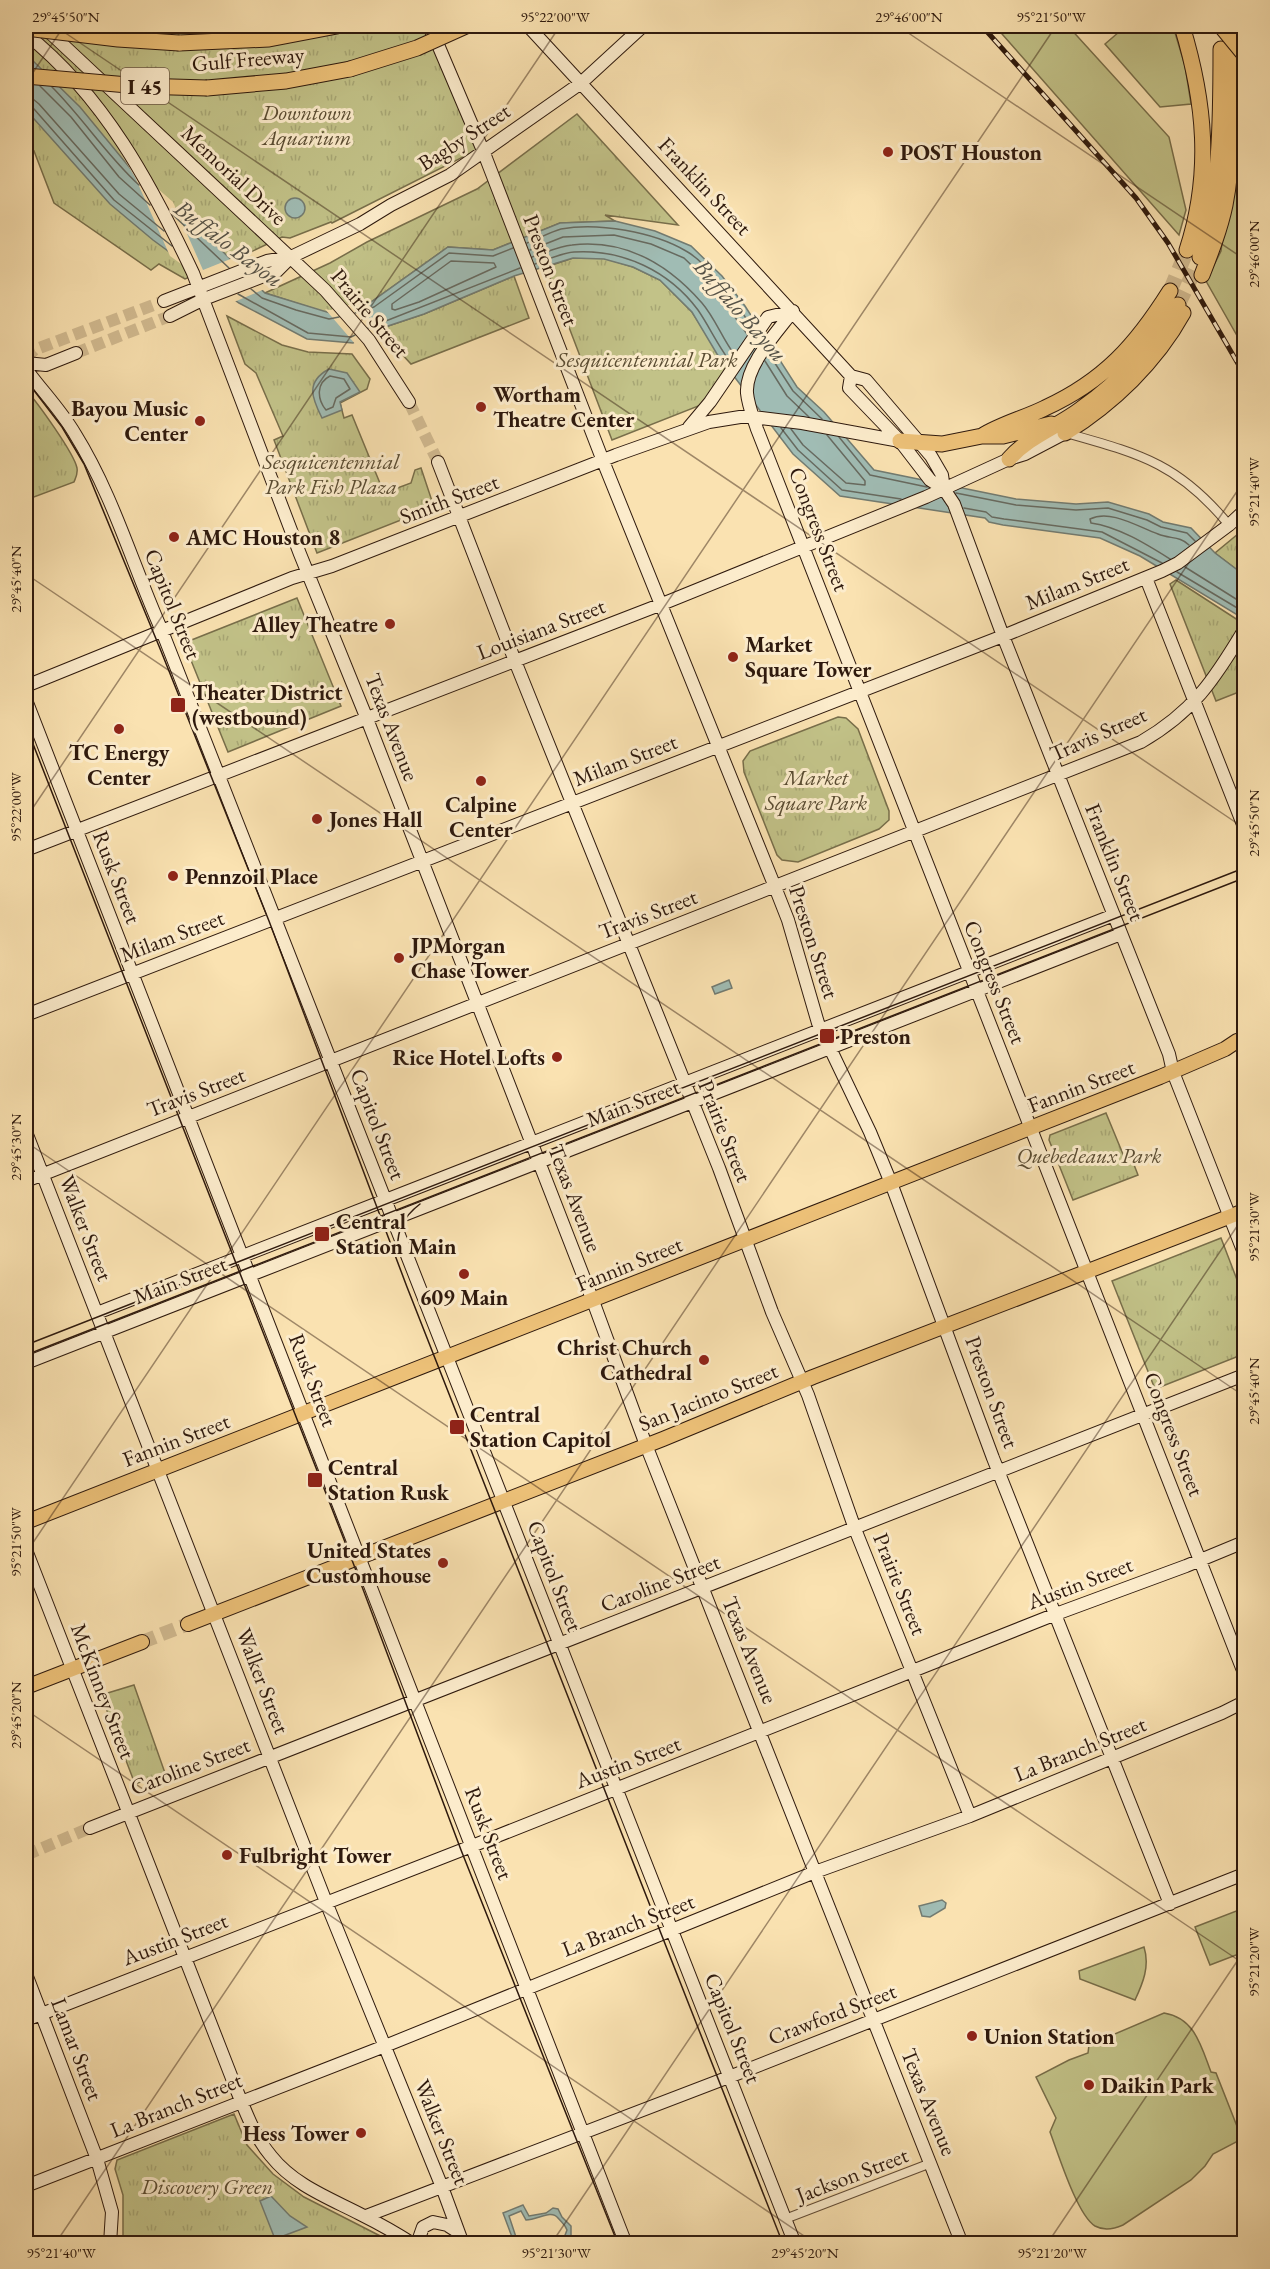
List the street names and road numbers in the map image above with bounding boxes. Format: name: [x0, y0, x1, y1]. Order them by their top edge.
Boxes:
street label: Gulf Freeway: [191, 40, 306, 78]
road number: I 45: [121, 68, 169, 104]
street label: Bagby Street: [412, 96, 516, 178]
street label: Memorial Drive: [175, 119, 293, 232]
street label: Franklin Street: [652, 131, 758, 241]
street label: Preston Street: [516, 210, 586, 330]
street label: Prairie Street: [324, 262, 416, 364]
street label: Congress Street: [782, 463, 856, 595]
street label: Smith Street: [395, 467, 503, 531]
street label: Capitol Street: [138, 544, 208, 664]
street label: Milam Street: [1021, 549, 1133, 617]
street label: Louisiana Street: [473, 591, 609, 667]
street label: Texas Avenue: [358, 669, 426, 785]
street label: Travis Street: [1045, 700, 1151, 768]
street label: Milam Street: [569, 727, 681, 793]
street label: Franklin Street: [1078, 799, 1152, 925]
street label: Rusk Street: [86, 826, 148, 928]
street label: Travis Street: [595, 882, 701, 946]
street label: Preston Street: [782, 882, 846, 1002]
street label: Milam Street: [116, 903, 228, 969]
street label: Congress Street: [957, 916, 1033, 1048]
street label: Fannin Street: [1023, 1052, 1139, 1120]
street label: Travis Street: [143, 1060, 249, 1124]
street label: Capitol Street: [344, 1064, 412, 1184]
street label: Main Street: [582, 1072, 684, 1134]
street label: Prairie Street: [691, 1076, 759, 1186]
street label: Texas Avenue: [541, 1140, 609, 1256]
street label: Walker Street: [53, 1171, 119, 1285]
street label: Fannin Street: [571, 1229, 687, 1298]
street label: Main Street: [129, 1249, 231, 1311]
street label: Rusk Street: [282, 1329, 344, 1431]
street label: Preston Street: [958, 1332, 1026, 1452]
street label: San Jacinto Street: [634, 1356, 782, 1438]
street label: Congress Street: [1137, 1368, 1211, 1500]
street label: Fannin Street: [118, 1406, 234, 1474]
street label: Capitol Street: [521, 1516, 589, 1636]
street label: Prairie Street: [866, 1529, 934, 1639]
street label: Caroline Street: [596, 1547, 724, 1619]
street label: Austin Street: [1022, 1550, 1137, 1617]
street label: Texas Avenue: [715, 1592, 785, 1708]
street label: McKinney Street: [64, 1619, 142, 1763]
street label: Walker Street: [230, 1624, 296, 1738]
street label: La Branch Street: [1010, 1709, 1150, 1789]
street label: Austin Street: [570, 1729, 685, 1796]
street label: Caroline Street: [126, 1730, 254, 1802]
street label: Rusk Street: [458, 1782, 520, 1884]
street label: La Branch Street: [558, 1886, 698, 1964]
street label: Austin Street: [117, 1906, 232, 1973]
street label: Capitol Street: [698, 1968, 768, 2088]
street label: Crawford Street: [764, 1976, 900, 2052]
street label: Lamar Street: [44, 1994, 110, 2105]
street label: Texas Avenue: [894, 2044, 964, 2160]
street label: La Branch Street: [106, 2065, 246, 2145]
street label: Walker Street: [408, 2075, 476, 2189]
street label: Jackson Street: [790, 2140, 912, 2210]

